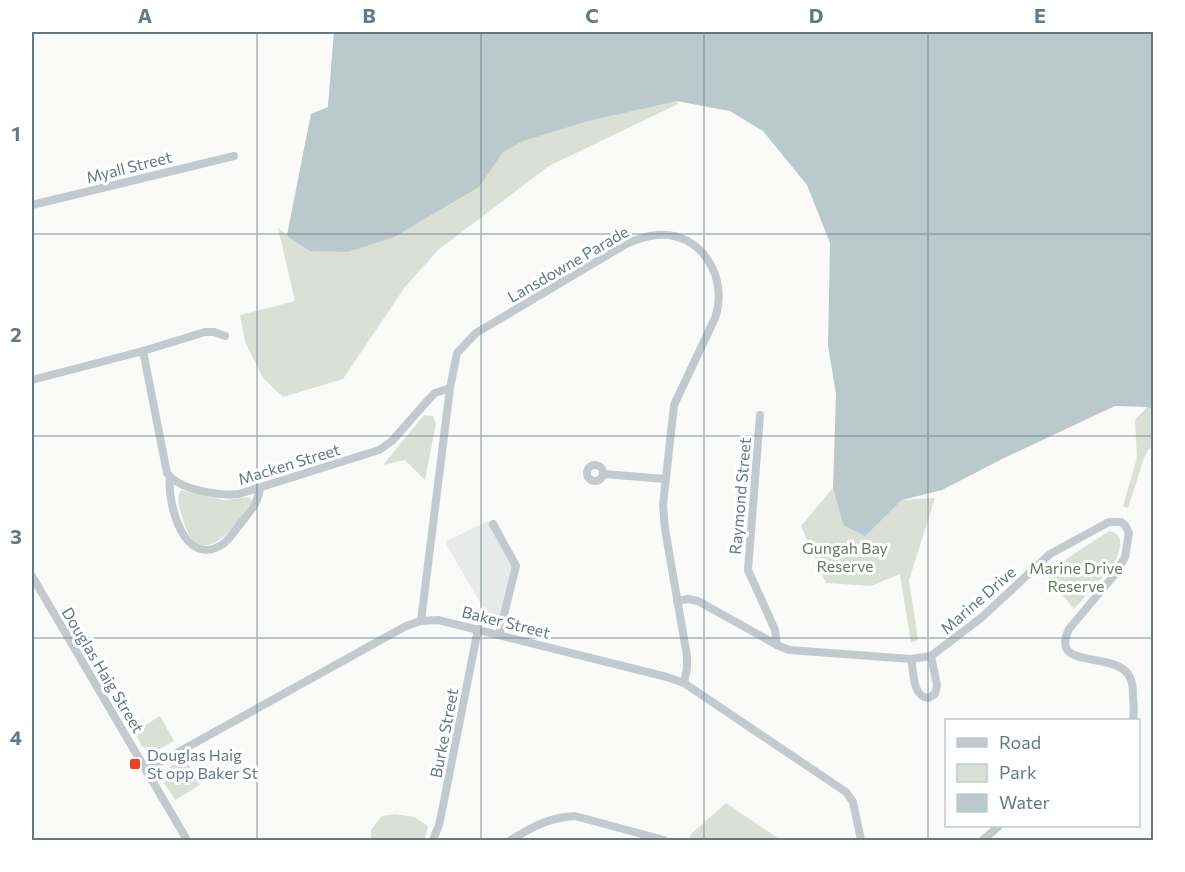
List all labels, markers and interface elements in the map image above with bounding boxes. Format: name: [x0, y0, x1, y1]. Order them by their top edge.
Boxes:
text: A: [138, 3, 152, 27]
text: B: [362, 3, 376, 27]
text: C: [585, 3, 599, 27]
text: D: [809, 3, 823, 27]
text: E: [1034, 3, 1046, 27]
text: 1: [11, 121, 21, 145]
street label: Myall Street: [84, 147, 174, 186]
street label: Lansdowne Parade: [504, 221, 632, 306]
text: 2: [10, 322, 22, 346]
street label: Raymond Street: [725, 436, 754, 555]
street label: Macken Street: [236, 439, 343, 488]
text: 3: [10, 524, 22, 548]
park label: Gungah Bay Reserve: [802, 538, 888, 575]
park label: Marine Drive Reserve: [1029, 558, 1123, 595]
street label: Marine Drive: [936, 562, 1019, 637]
street label: Baker Street: [460, 601, 553, 642]
street label: Douglas Haig Street: [58, 603, 149, 736]
street label: Burke Street: [426, 686, 462, 779]
legend: [945, 719, 1140, 827]
text: 4: [10, 725, 22, 749]
text: Road: [999, 731, 1041, 753]
place label: Douglas Haig St opp Baker St: [147, 745, 259, 782]
marker: Douglas Haig St opp Baker St: [128, 757, 142, 771]
text: Park: [999, 761, 1037, 783]
text: Water: [999, 791, 1050, 813]

